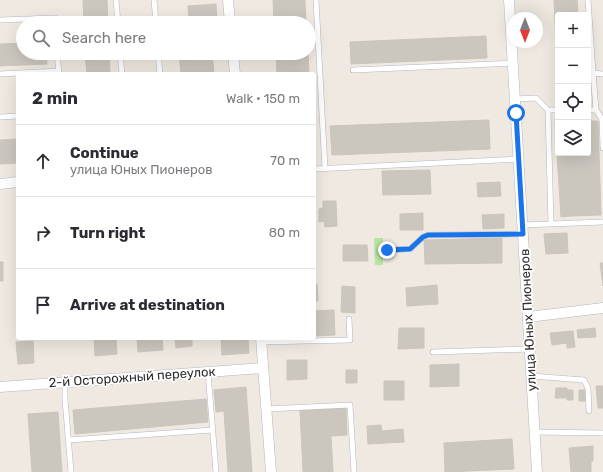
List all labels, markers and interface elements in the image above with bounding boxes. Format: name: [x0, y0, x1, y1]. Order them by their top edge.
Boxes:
north arrow: [507, 12, 543, 48]
map controls: [555, 12, 591, 156]
button: +: [555, 12, 591, 48]
search box: [16, 16, 316, 60]
icon: search: [30, 27, 52, 49]
text: Search here: [62, 29, 146, 47]
button: −: [555, 48, 591, 84]
button: locate: [555, 84, 591, 120]
text: 2 min: [32, 88, 78, 108]
text: Walk · 150 m: [226, 91, 300, 106]
route start: [507, 104, 525, 122]
button: layers: [555, 120, 591, 156]
text: Continue: [70, 144, 139, 162]
icon: ahead: [32, 150, 54, 172]
text: 70 m: [270, 153, 300, 168]
text: улица Юных Пионеров: [70, 162, 213, 177]
icon: right: [32, 222, 54, 244]
text: Turn right: [70, 224, 145, 242]
text: 80 m: [269, 225, 300, 240]
route end: [378, 241, 396, 259]
street label: улица Юных Пионеров: [517, 248, 539, 392]
icon: arrive: [32, 294, 54, 316]
text: Arrive at destination: [70, 296, 225, 314]
street label: 2-й Осторожный переулок: [48, 364, 216, 390]

